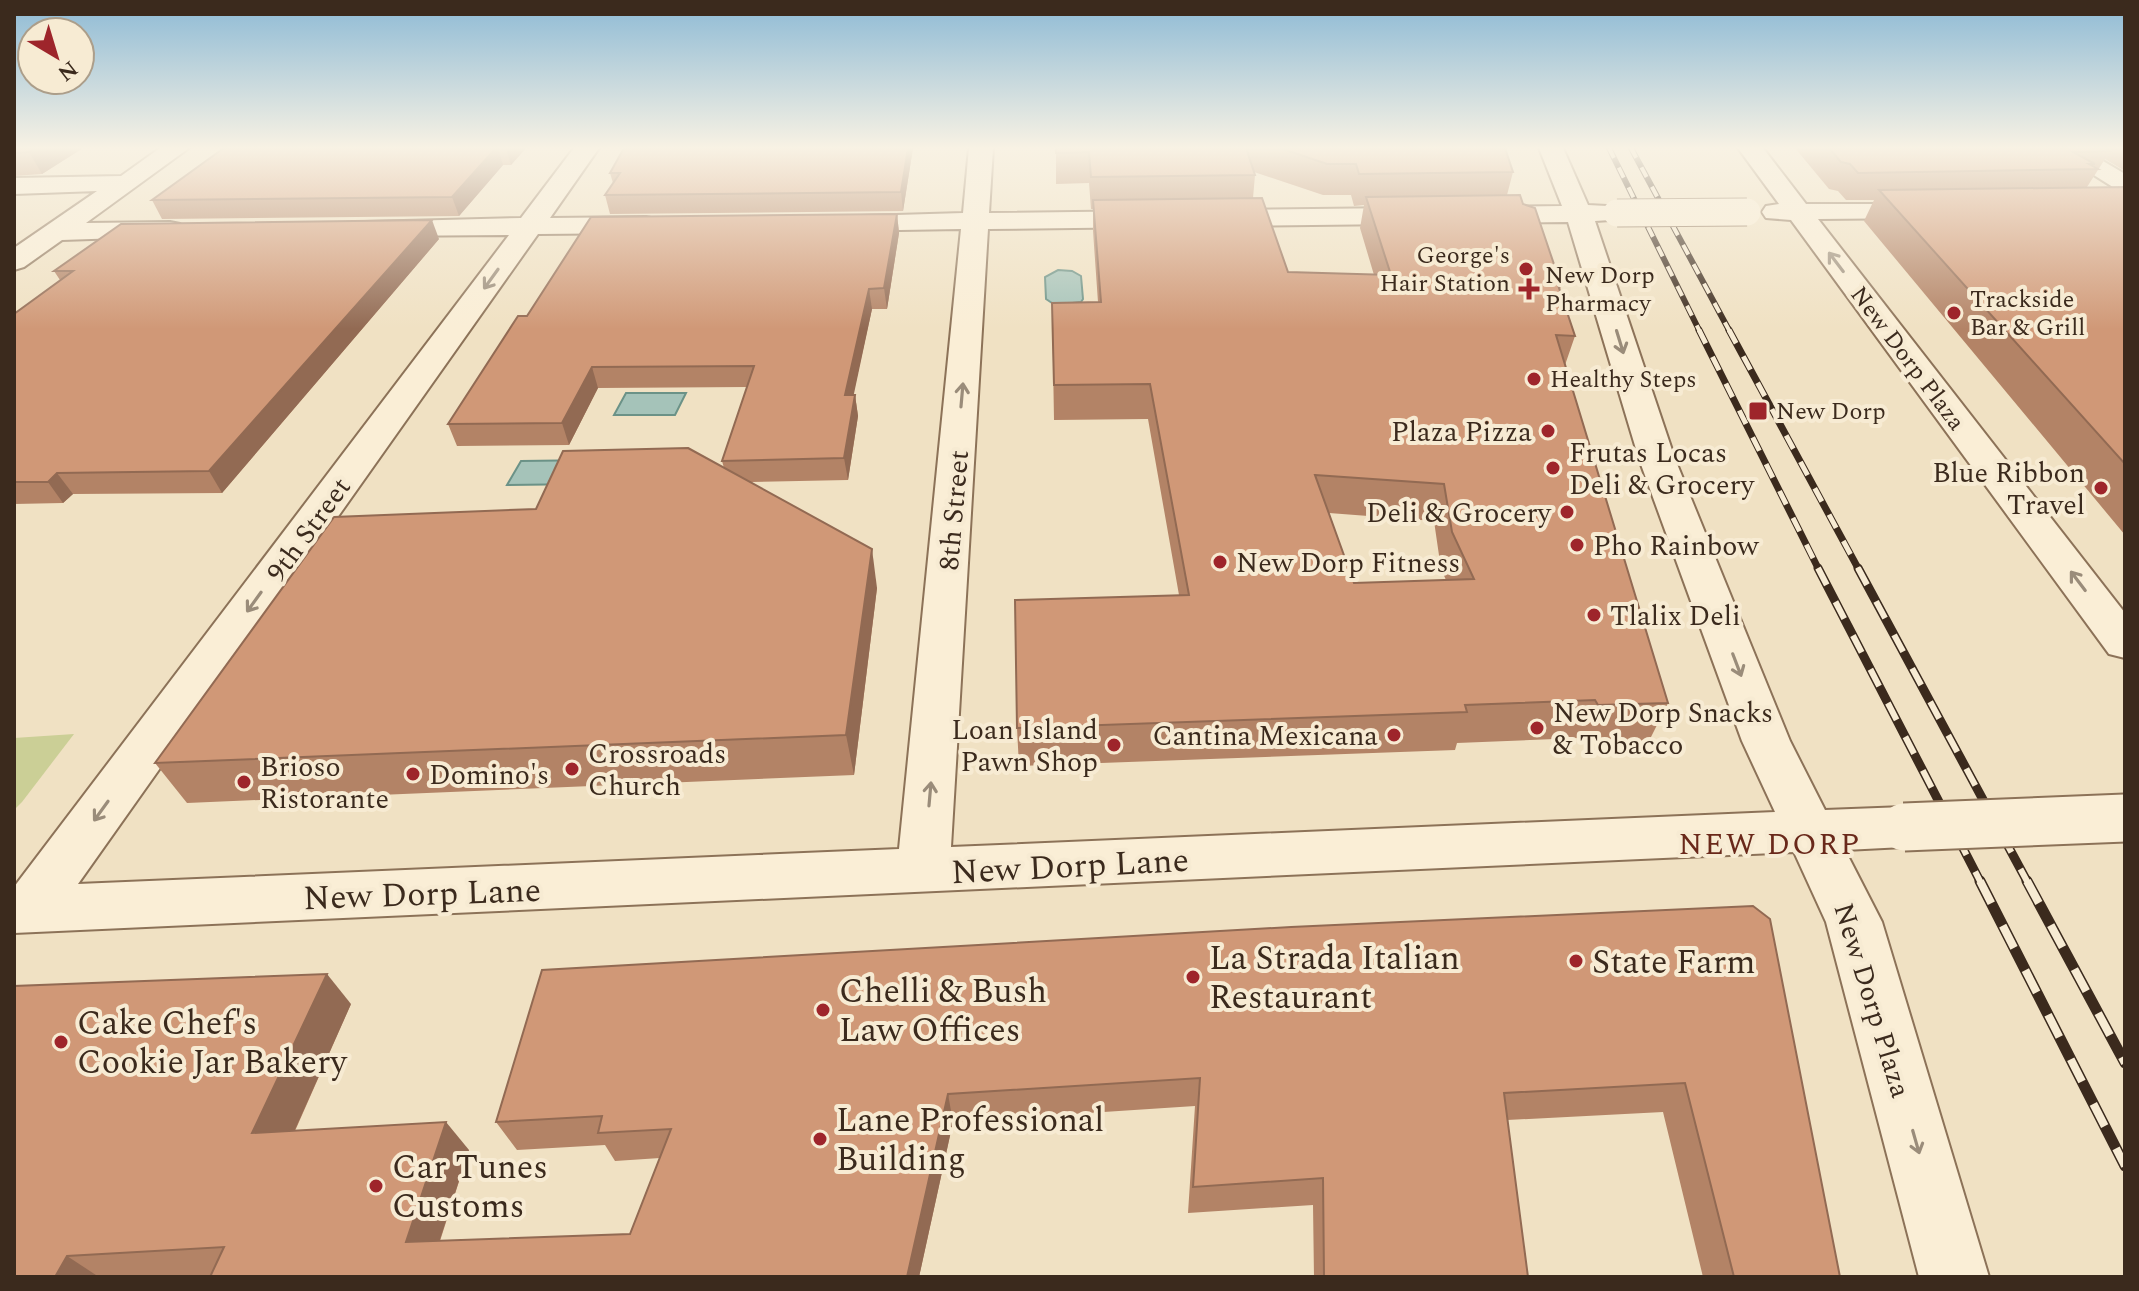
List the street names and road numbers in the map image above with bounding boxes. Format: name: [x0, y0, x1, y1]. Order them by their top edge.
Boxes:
street label: New Dorp Plaza: [1841, 279, 1974, 439]
street label: 8th Street: [928, 448, 981, 572]
street label: 9th Street: [256, 468, 362, 591]
street label: New Dorp Lane: [950, 835, 1190, 899]
street label: New Dorp Lane: [302, 865, 542, 925]
street label: New Dorp Plaza: [1822, 898, 1922, 1103]

